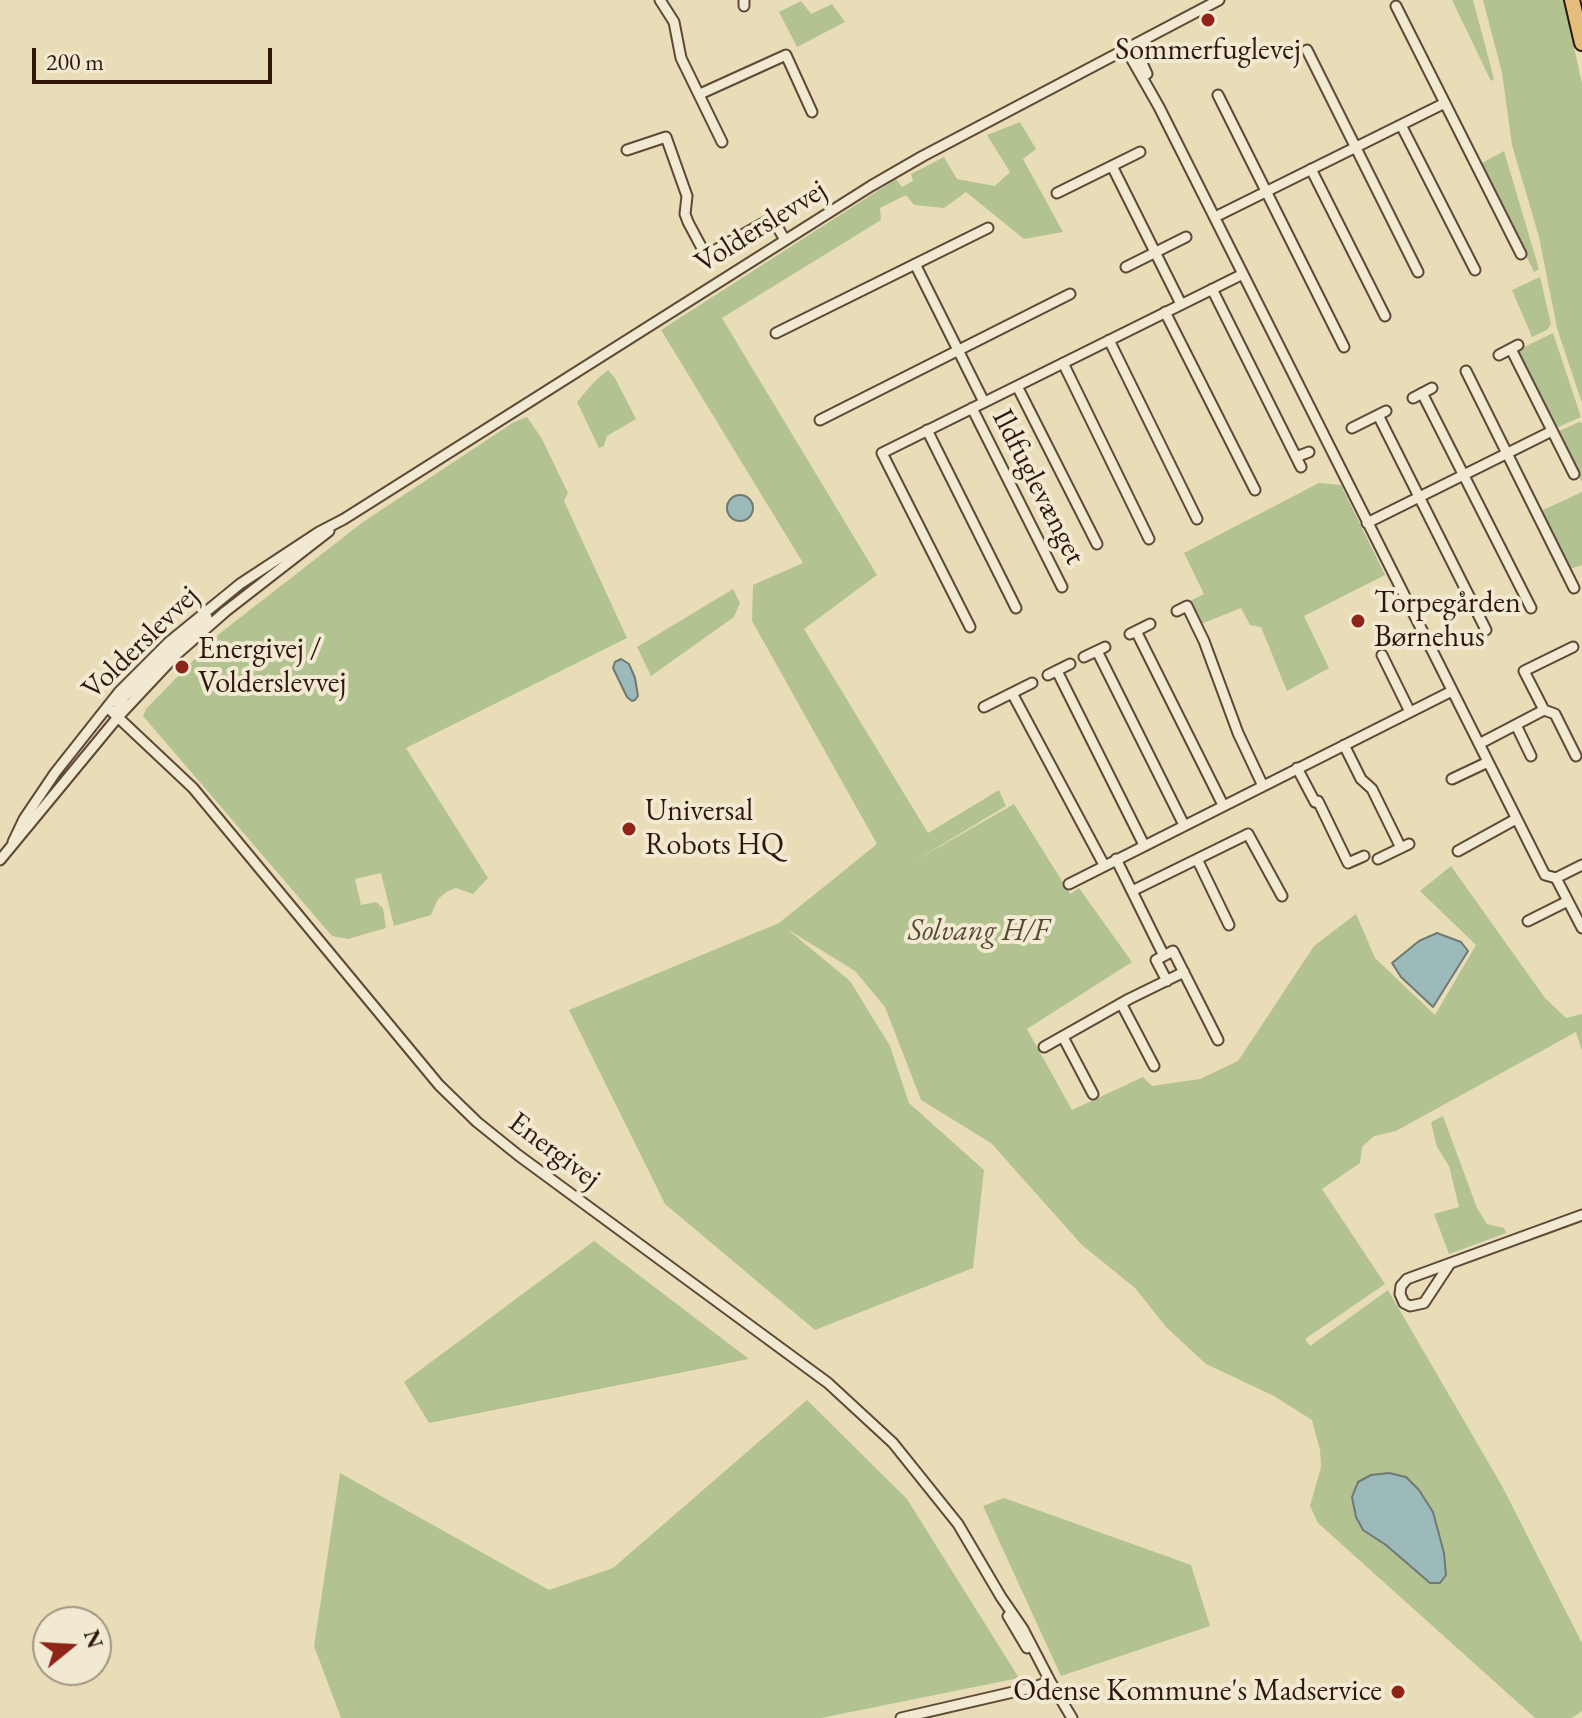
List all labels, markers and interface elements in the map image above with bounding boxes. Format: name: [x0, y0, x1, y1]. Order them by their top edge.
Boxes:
marker: Sommerfuglevej: [1199, 11, 1217, 29]
scale bar: [36, 32, 276, 82]
place label: Sommerfuglevej: [1115, 33, 1301, 69]
text: 200 m: [46, 46, 104, 77]
street label: Volderslevvej: [689, 172, 833, 282]
street label: Ildfuglevænget: [984, 403, 1092, 571]
street label: Volderslevvej: [75, 579, 207, 707]
place label: Torpegården Børnehus: [1374, 586, 1521, 656]
marker: Torpegården Børnehus: [1349, 612, 1367, 630]
place label: Energivej / Volderslevvej: [198, 632, 346, 702]
marker: Energivej / Volderslevvej: [173, 658, 191, 676]
place label: Universal Robots HQ: [645, 794, 784, 864]
marker: Universal Robots HQ: [620, 820, 638, 838]
park label: Solvang H/F: [908, 914, 1048, 950]
street label: Energivej: [501, 1105, 607, 1197]
north arrow: [32, 1606, 112, 1686]
text: N: [77, 1626, 110, 1652]
place label: Odense Kommune's Madservice: [1013, 1674, 1382, 1710]
marker: Odense Kommune's Madservice: [1389, 1683, 1407, 1701]

